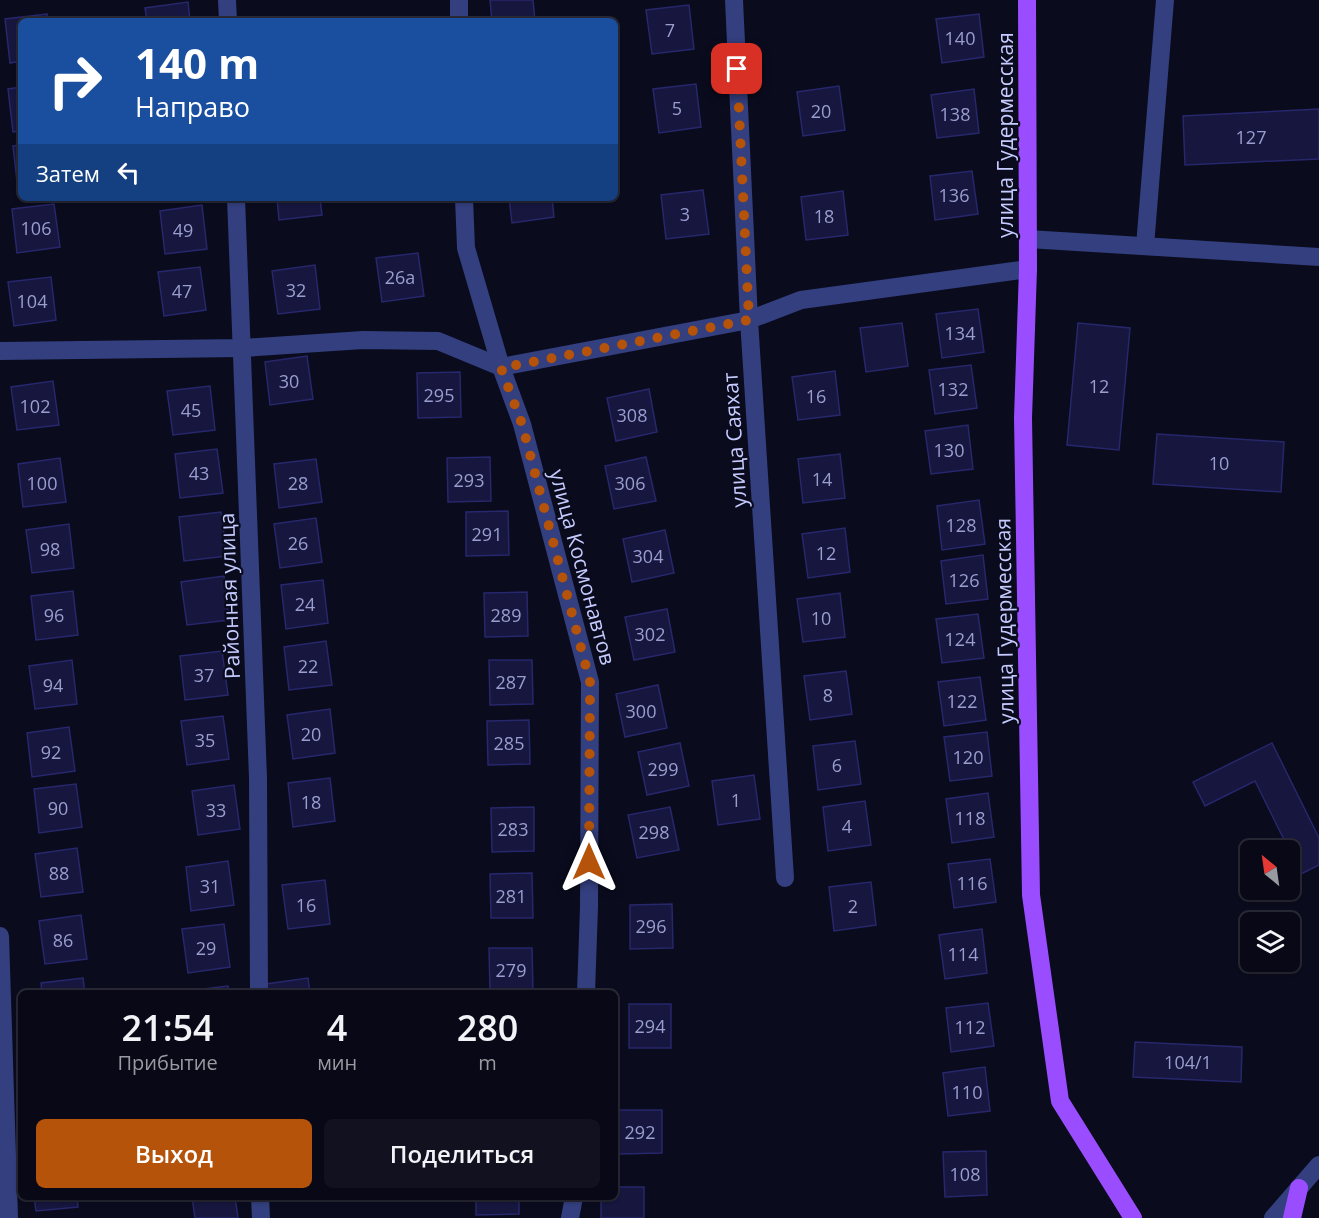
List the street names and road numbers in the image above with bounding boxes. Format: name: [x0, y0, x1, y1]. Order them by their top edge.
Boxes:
street label: улица Гудермесская: [991, 32, 1019, 238]
street label: улица Саяхат: [715, 371, 753, 508]
street label: улица Космонавтов: [543, 466, 623, 668]
street label: Районная улица: [212, 512, 246, 680]
street label: улица Гудермесская: [988, 518, 1020, 724]

